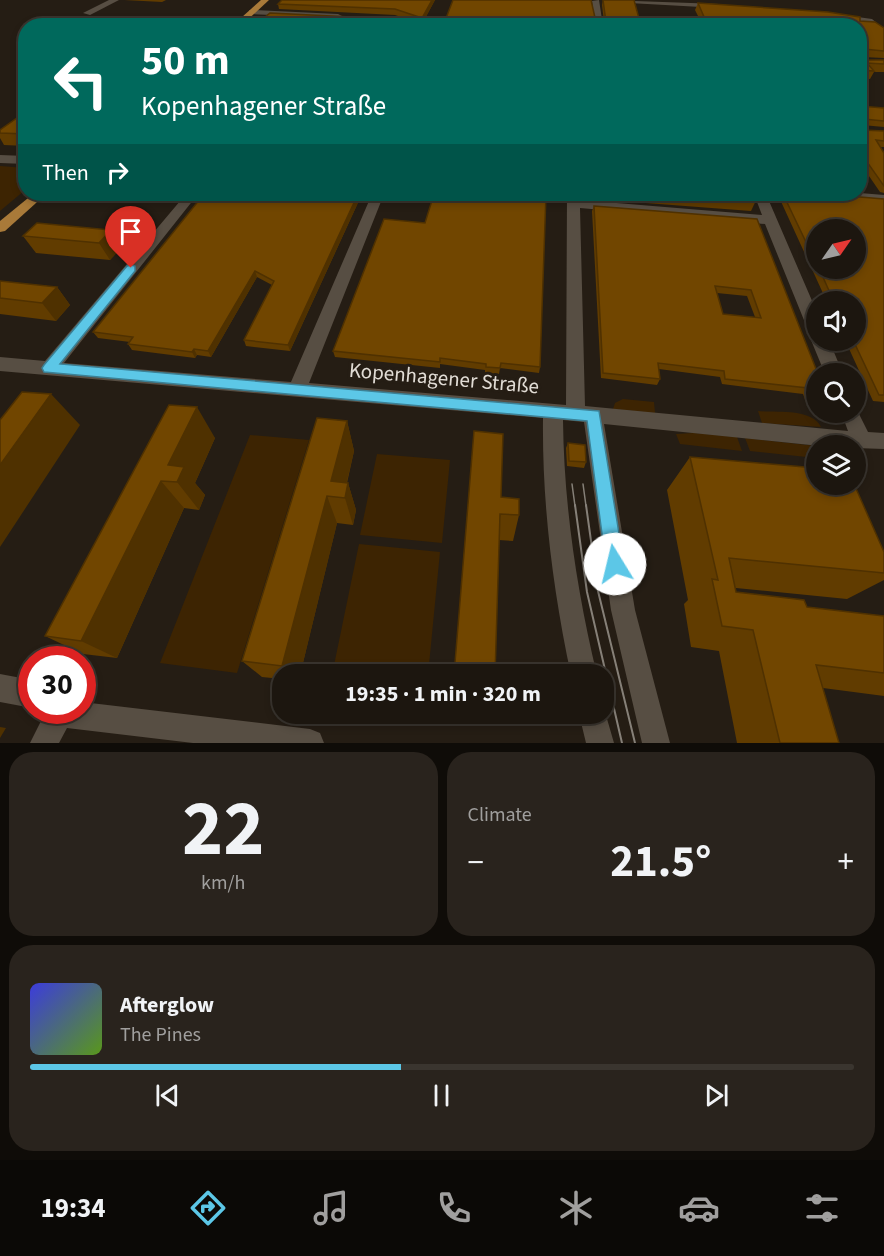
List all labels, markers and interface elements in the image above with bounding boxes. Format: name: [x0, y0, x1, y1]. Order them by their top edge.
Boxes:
text: 50 m: [141, 31, 230, 91]
icon: left: [42, 42, 120, 120]
text: Kopenhagener Straße: [141, 87, 386, 126]
icon: right: [101, 156, 134, 189]
text: Then: [42, 157, 89, 189]
pin: [105, 206, 156, 268]
icon: arrive: [114, 215, 147, 248]
north arrow: [806, 219, 866, 279]
map controls: [806, 219, 866, 495]
button: sound: [806, 291, 866, 351]
street label: Kopenhagener Straße: [348, 355, 540, 401]
button: search: [806, 363, 866, 423]
button: layers: [806, 435, 866, 495]
position arrow: [583, 532, 647, 596]
speed limit sign: 30: [18, 646, 96, 724]
text: 19:35 · 1 min · 320 m: [345, 678, 541, 710]
text: 22: [182, 774, 264, 885]
text: Climate: [468, 801, 532, 829]
text: 21.5°: [610, 830, 711, 894]
text: −: [468, 839, 484, 886]
text: +: [838, 839, 854, 886]
text: km/h: [201, 869, 245, 897]
text: Afterglow: [120, 989, 214, 1021]
text: The Pines: [120, 1021, 201, 1049]
icon: previous: [151, 1079, 184, 1112]
icon: pause: [425, 1079, 458, 1112]
icon: next: [700, 1079, 733, 1112]
icon: directions: [187, 1187, 229, 1229]
icon: music: [310, 1187, 352, 1229]
icon: phone: [433, 1187, 475, 1229]
icon: climate: [555, 1187, 597, 1229]
icon: car: [678, 1187, 720, 1229]
icon: filters: [801, 1187, 843, 1229]
text: 19:34: [40, 1189, 106, 1228]

